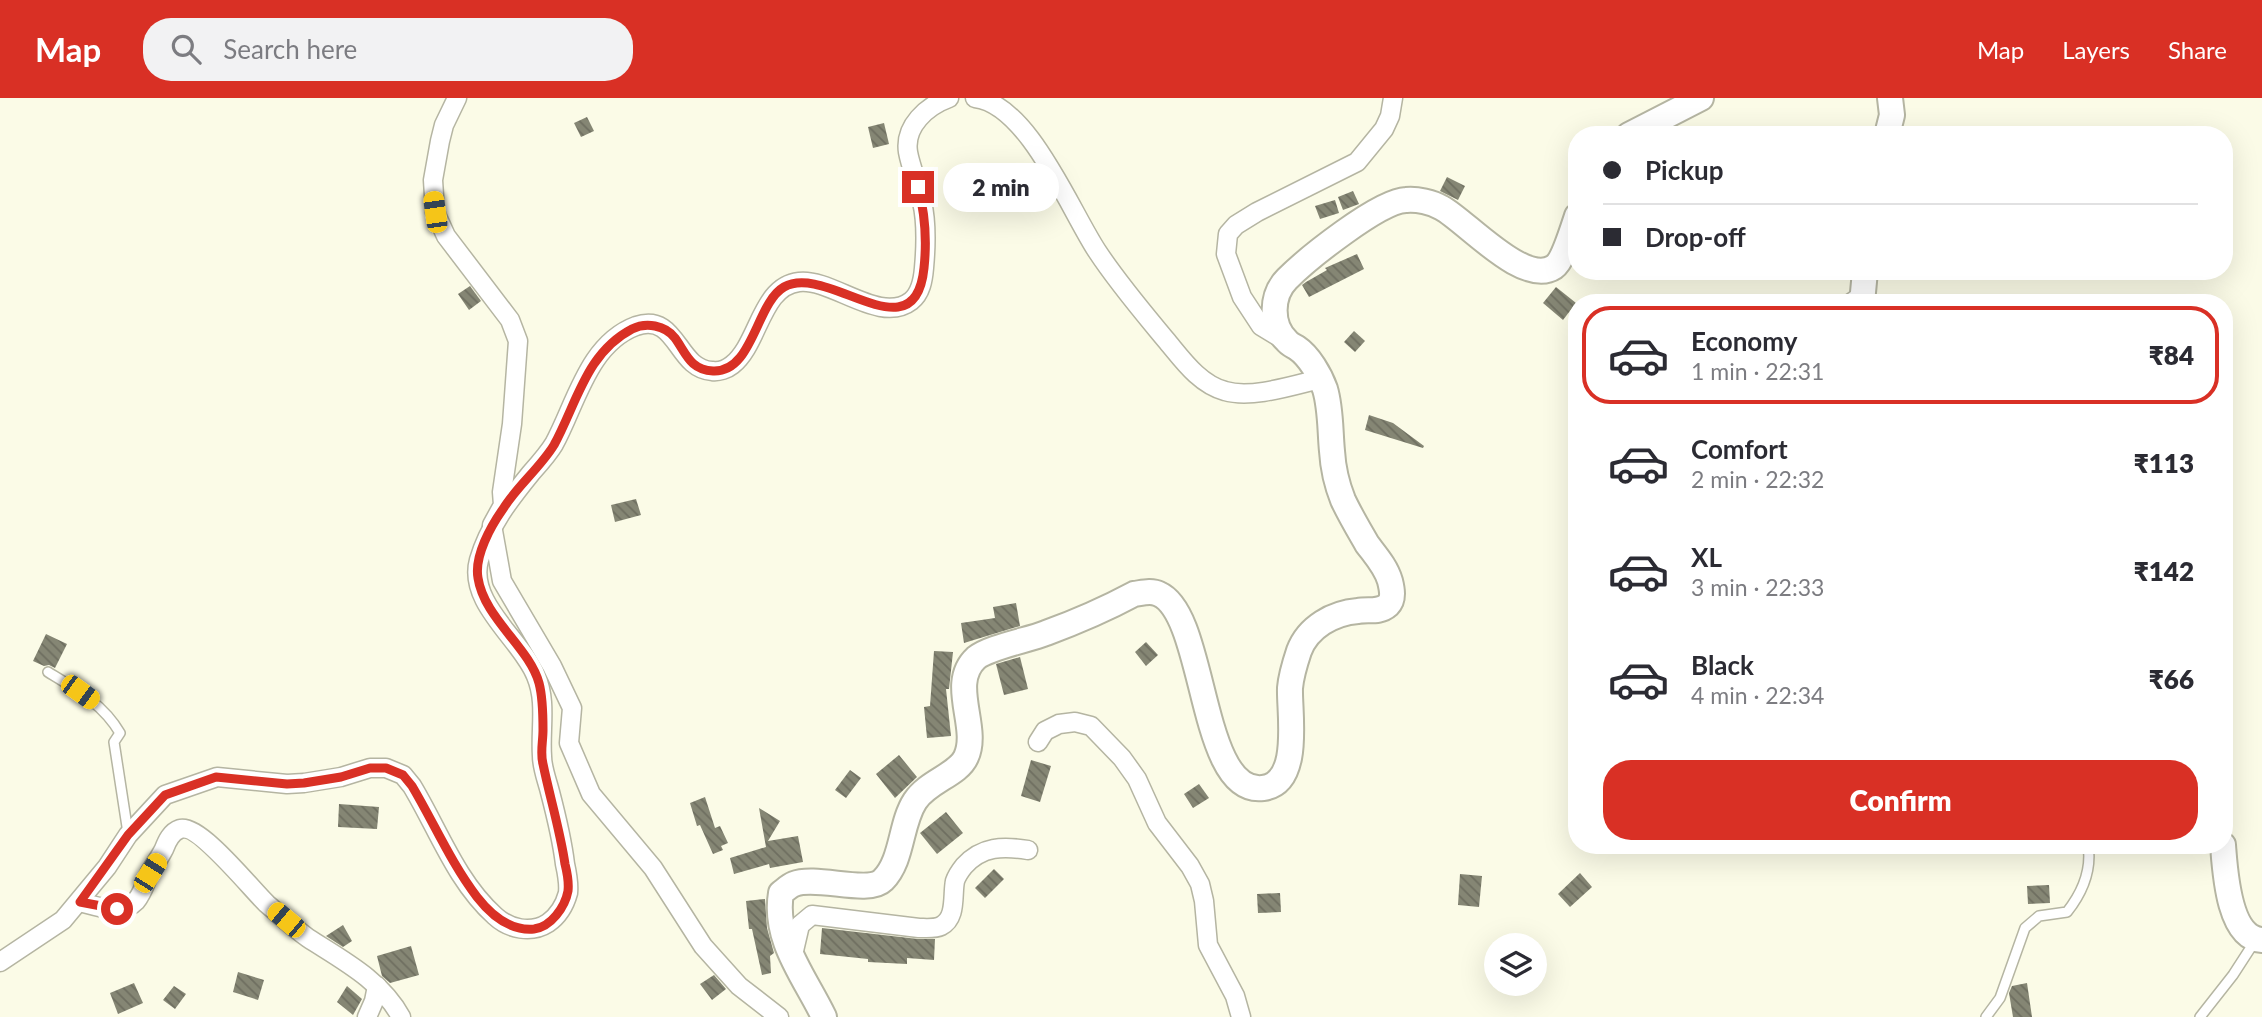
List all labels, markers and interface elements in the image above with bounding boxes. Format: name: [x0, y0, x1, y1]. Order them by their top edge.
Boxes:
search box: [143, 18, 633, 81]
text: Map: [35, 29, 101, 69]
icon: search: [167, 30, 205, 68]
text: Search here: [223, 33, 357, 65]
text: Map: [1977, 35, 2024, 64]
text: Layers: [2062, 35, 2130, 64]
text: Share: [2168, 35, 2227, 64]
text: Pickup: [1645, 154, 1724, 186]
callout: 2 min: [942, 162, 1058, 212]
route end: [902, 171, 934, 203]
text: 2 min: [972, 173, 1030, 201]
car: [422, 190, 449, 234]
text: Drop-off: [1645, 221, 1746, 253]
icon: car: [1607, 324, 1670, 387]
text: Economy: [1691, 325, 1797, 357]
text: ₹84: [2149, 339, 2194, 371]
text: 1 min · 22:31: [1691, 357, 1824, 385]
icon: car: [1607, 432, 1670, 495]
text: Comfort: [1691, 433, 1788, 465]
text: ₹113: [2134, 447, 2194, 479]
text: 2 min · 22:32: [1691, 465, 1824, 493]
icon: car: [1607, 540, 1670, 603]
text: XL: [1691, 541, 1722, 573]
text: ₹142: [2134, 555, 2194, 587]
text: 3 min · 22:33: [1691, 573, 1824, 601]
icon: car: [1607, 648, 1670, 711]
text: Black: [1691, 649, 1754, 681]
text: ₹66: [2149, 663, 2194, 695]
car: [57, 671, 104, 713]
text: 4 min · 22:34: [1691, 681, 1824, 709]
button: Confirm: [1603, 760, 2198, 840]
car: [130, 850, 171, 896]
route start: [101, 893, 133, 925]
car: [264, 898, 309, 942]
map controls: [1484, 933, 1547, 996]
button: layers: [1484, 933, 1547, 996]

